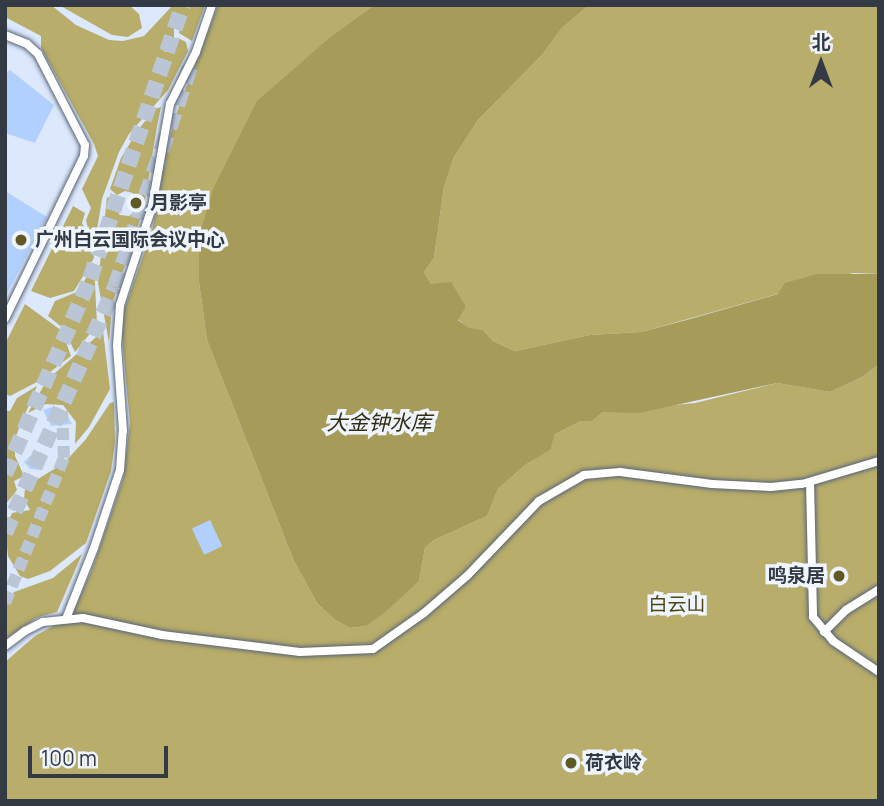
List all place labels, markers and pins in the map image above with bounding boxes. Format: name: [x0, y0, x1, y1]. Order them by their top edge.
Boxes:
place label: 月影亭: [150, 192, 207, 214]
marker: 月影亭: [128, 195, 144, 211]
place label: 广州白云国际会议中心: [35, 229, 225, 251]
marker: 广州白云国际会议中心: [13, 232, 29, 248]
place label: 鸣泉居: [768, 565, 825, 587]
marker: 鸣泉居: [831, 568, 847, 584]
place label: 荷衣岭: [585, 752, 642, 774]
marker: 荷衣岭: [563, 755, 579, 771]

